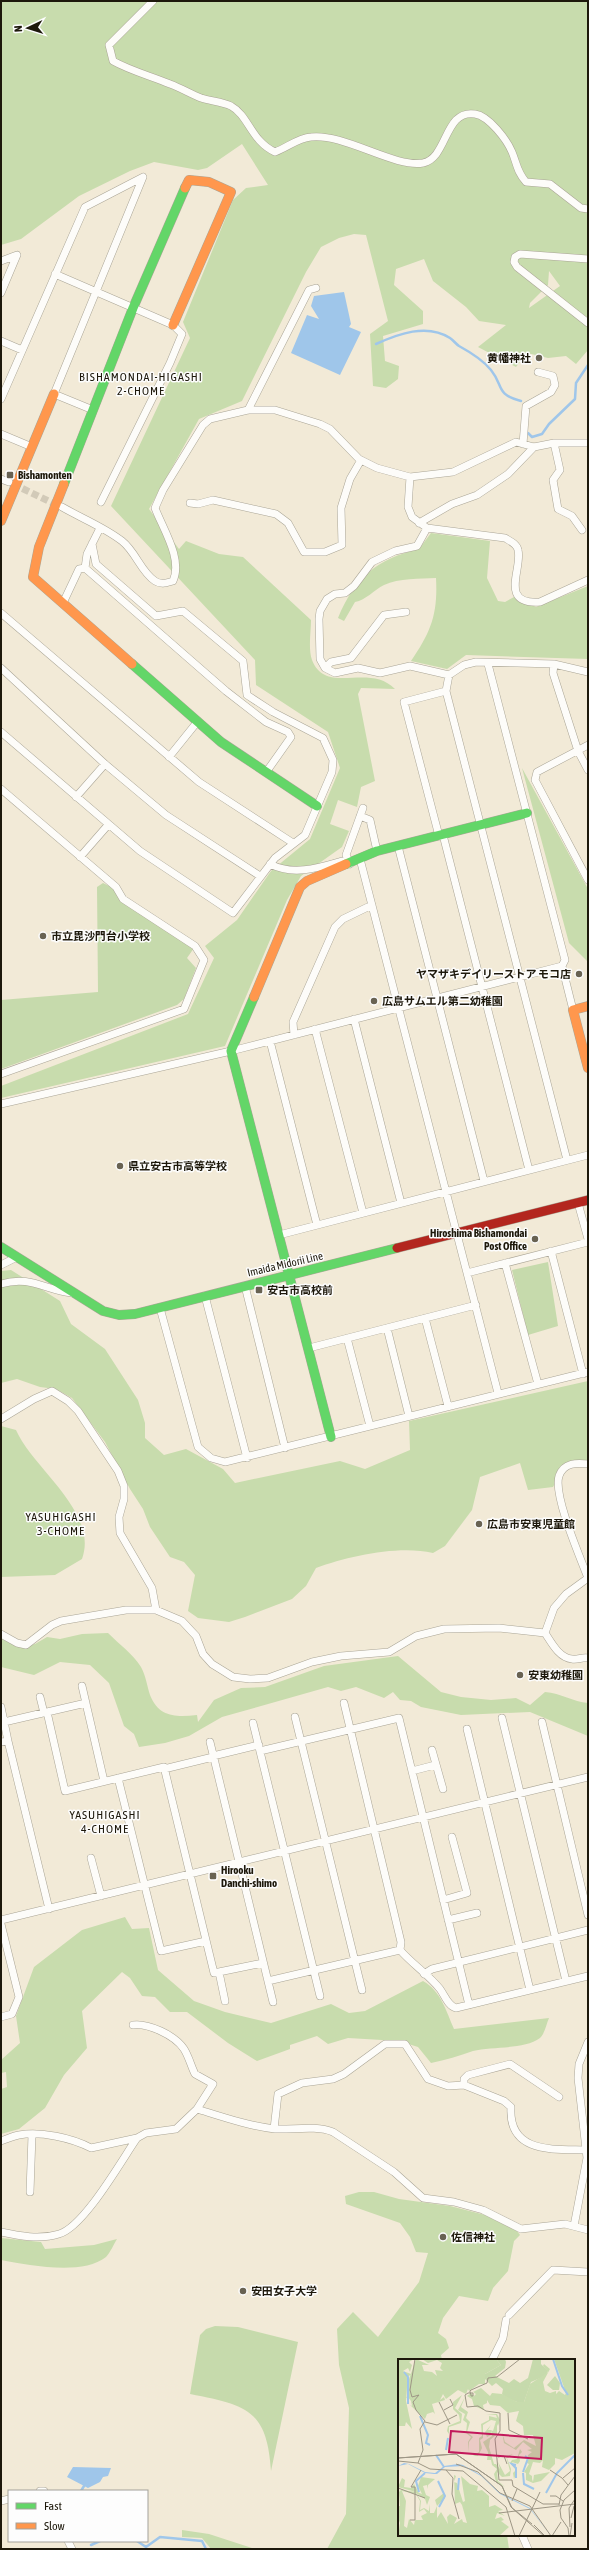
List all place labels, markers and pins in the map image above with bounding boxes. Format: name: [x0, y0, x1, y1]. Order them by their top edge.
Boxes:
place label: 黄幡神社: [487, 352, 531, 364]
marker: 黄幡神社: [534, 353, 544, 363]
place label: Bishamonten: [18, 469, 72, 481]
marker: Bishamonten: [5, 470, 15, 480]
place label: 市立毘沙門台小学校: [51, 930, 150, 942]
marker: 市立毘沙門台小学校: [38, 931, 48, 941]
place label: ヤマザキデイリーストア モコ店: [416, 968, 571, 980]
marker: ヤマザキデイリーストア モコ店: [574, 969, 584, 979]
place label: 広島サムエル第二幼稚園: [382, 995, 503, 1007]
marker: 広島サムエル第二幼稚園: [369, 996, 379, 1006]
place label: 県立安古市高等学校: [128, 1160, 227, 1172]
marker: 県立安古市高等学校: [115, 1161, 125, 1171]
place label: Hiroshima Bishamondai Post Office: [430, 1227, 527, 1252]
marker: Hiroshima Bishamondai Post Office: [530, 1234, 540, 1244]
place label: 安古市高校前: [267, 1284, 333, 1296]
marker: 安古市高校前: [254, 1285, 264, 1295]
place label: 広島市安東児童館: [487, 1518, 575, 1530]
marker: 広島市安東児童館: [474, 1519, 484, 1529]
place label: 安東幼稚園: [528, 1669, 583, 1681]
marker: 安東幼稚園: [515, 1670, 525, 1680]
place label: Hirooku Danchi-shimo: [221, 1864, 277, 1889]
marker: Hirooku Danchi-shimo: [208, 1871, 218, 1881]
place label: 佐信神社: [451, 2231, 495, 2243]
marker: 佐信神社: [438, 2232, 448, 2242]
place label: 安田女子大学: [251, 2285, 317, 2297]
marker: 安田女子大学: [238, 2286, 248, 2296]

